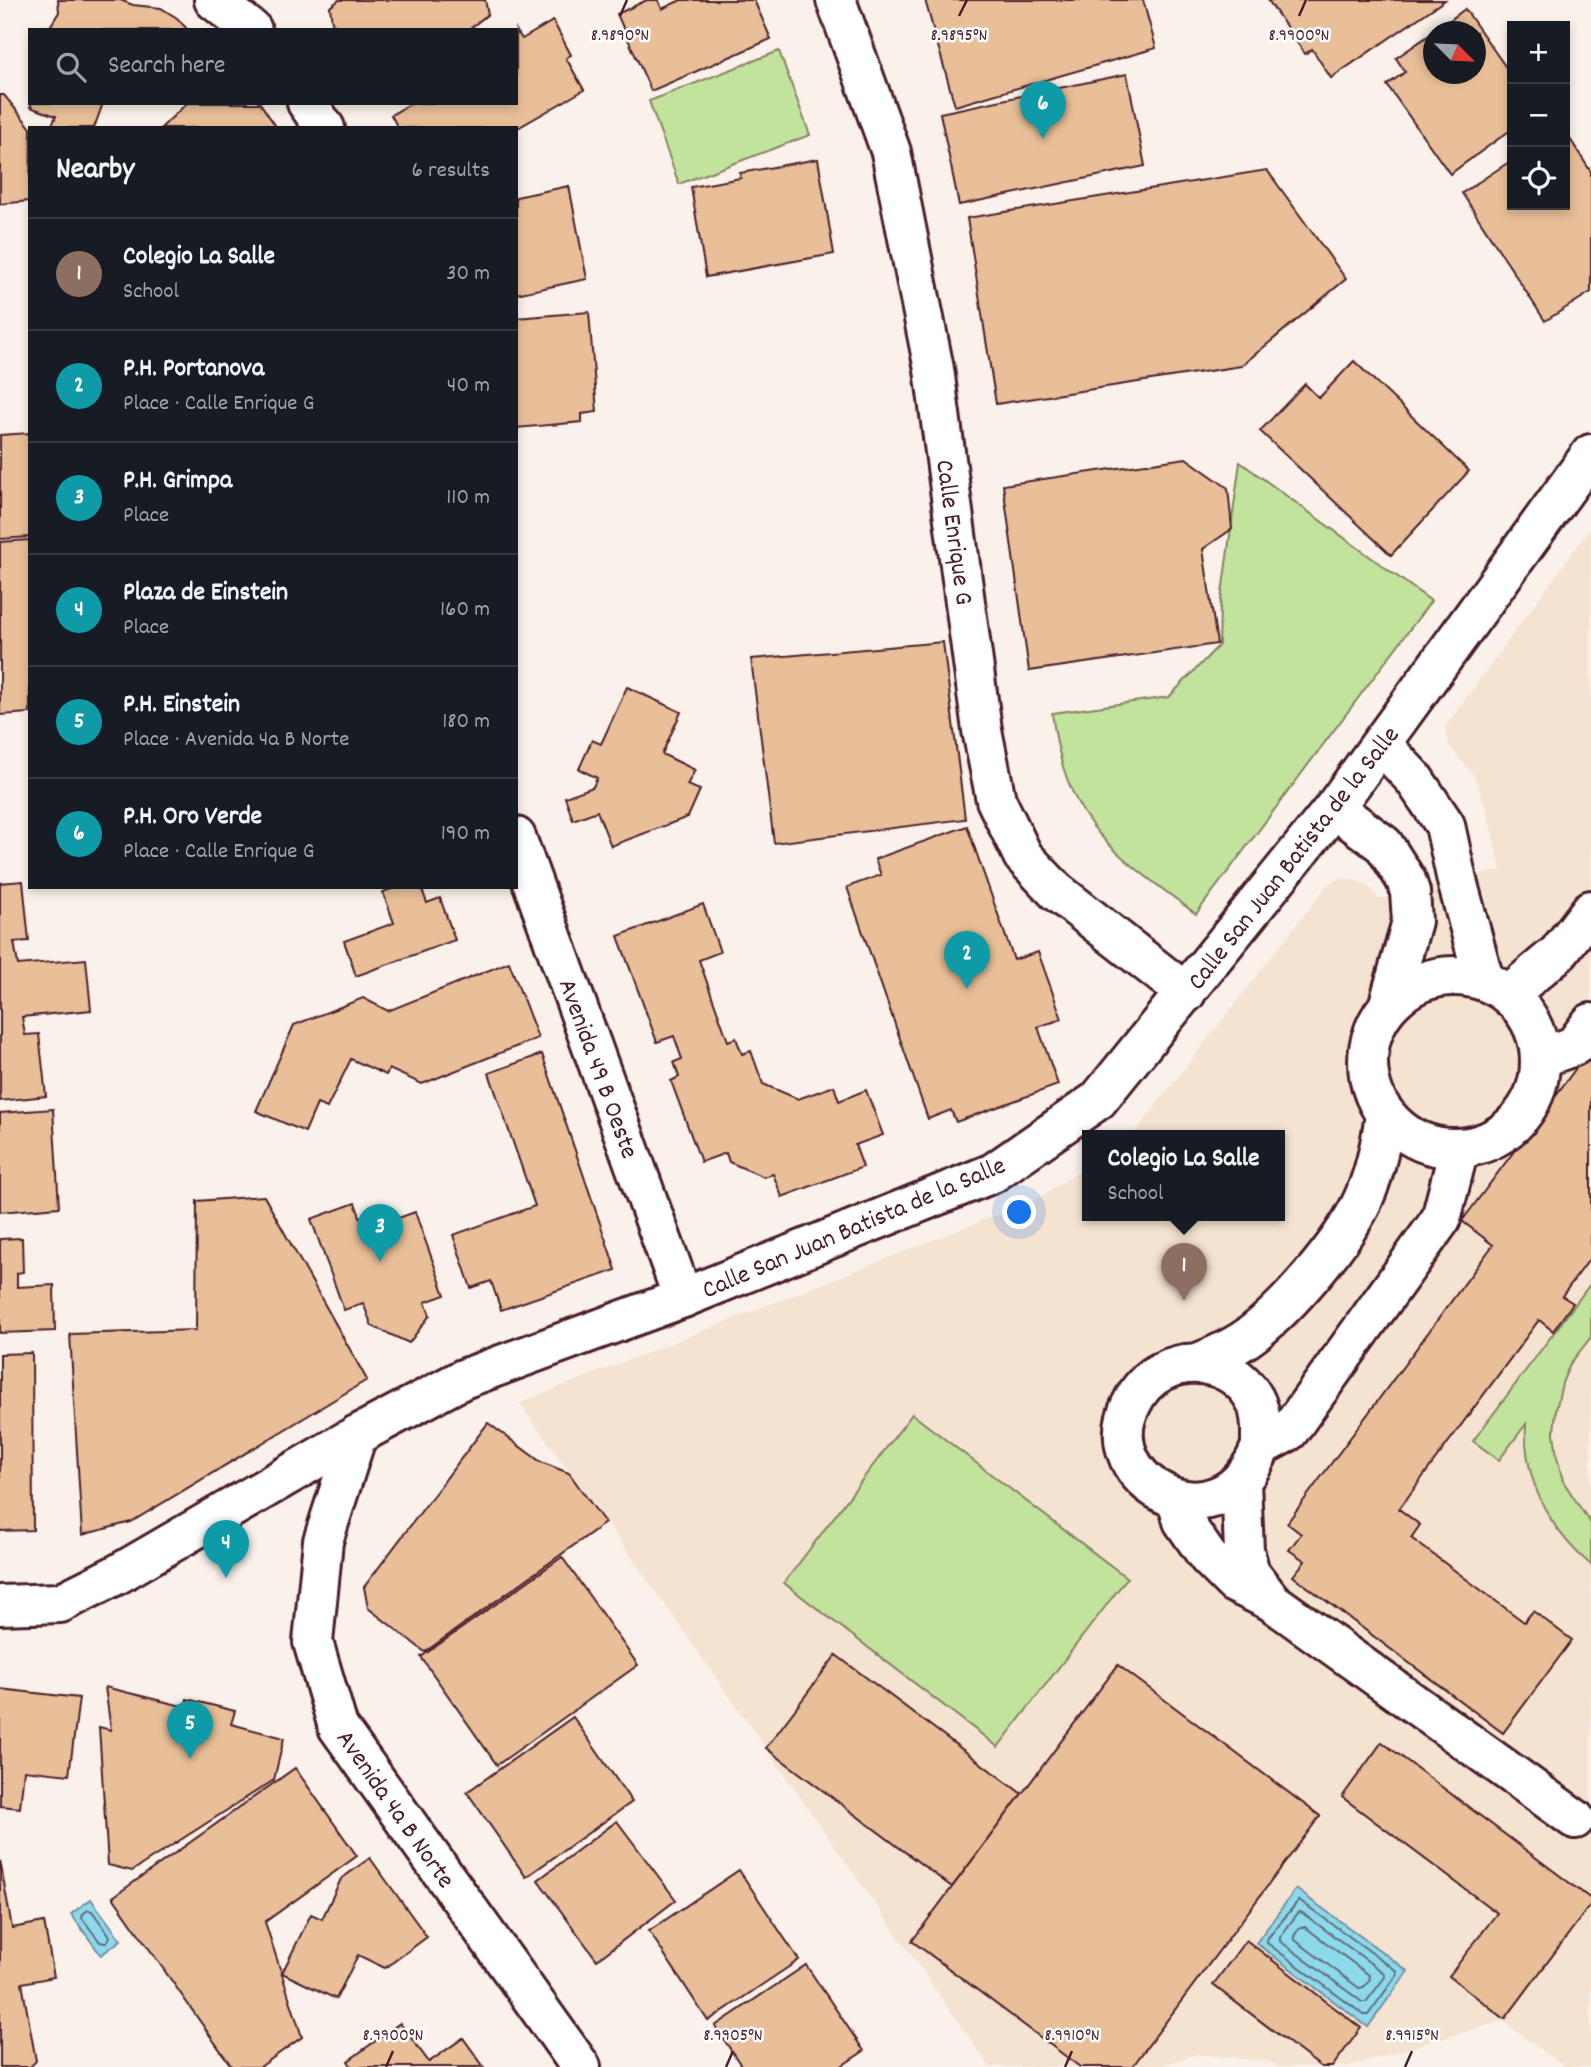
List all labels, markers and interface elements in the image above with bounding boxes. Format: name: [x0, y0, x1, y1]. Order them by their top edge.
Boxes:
north arrow: [1423, 21, 1486, 84]
map controls: [1507, 21, 1570, 210]
button: +: [1507, 21, 1570, 84]
text: 8.9890°N: [591, 24, 649, 49]
text: 8.9895°N: [931, 24, 987, 49]
text: 8.9900°N: [1269, 24, 1329, 49]
search box: [28, 28, 518, 105]
icon: search: [52, 48, 90, 86]
text: Search here: [108, 48, 226, 85]
pin: 6: [1020, 81, 1066, 139]
button: −: [1507, 84, 1570, 147]
button: locate: [1507, 147, 1570, 210]
text: Nearby: [56, 150, 134, 193]
text: 6 results: [412, 155, 490, 188]
text: Colegio La Salle: [123, 239, 275, 276]
text: 1: [76, 258, 82, 291]
text: 30 m: [446, 258, 490, 291]
text: School: [123, 276, 179, 309]
text: P.H. Portanova: [123, 351, 264, 388]
text: 2: [74, 370, 84, 403]
text: 40 m: [447, 370, 490, 403]
text: Place · Calle Enrique G: [123, 388, 314, 421]
street label: Calle Enrique G: [924, 457, 981, 608]
text: P.H. Grimpa: [123, 463, 232, 500]
text: 3: [74, 482, 84, 515]
text: 110 m: [446, 482, 490, 515]
text: Place: [123, 500, 169, 533]
text: Plaza de Einstein: [123, 575, 288, 612]
text: 4: [74, 594, 84, 627]
text: 160 m: [440, 594, 490, 627]
text: Place: [123, 612, 169, 645]
text: P.H. Einstein: [123, 687, 240, 724]
text: 5: [74, 706, 84, 739]
text: 180 m: [442, 706, 490, 739]
street label: Calle San Juan Batista de la Salle: [1180, 719, 1410, 999]
text: Place · Avenida 4a B Norte: [123, 724, 349, 757]
text: P.H. Oro Verde: [123, 799, 262, 836]
text: 6: [73, 818, 85, 851]
text: 190 m: [441, 818, 490, 851]
text: Place · Calle Enrique G: [123, 836, 314, 869]
pin: 2: [944, 931, 990, 989]
street label: Avenida 49 B Oeste: [547, 974, 646, 1164]
popup: [1082, 1130, 1285, 1221]
text: Colegio La Salle: [1108, 1141, 1259, 1178]
street label: Calle San Juan Batista de la Salle: [697, 1148, 1012, 1310]
text: School: [1108, 1178, 1163, 1211]
your location: [1002, 1195, 1036, 1229]
pin: 3: [357, 1204, 403, 1262]
pin: 1: [1161, 1243, 1207, 1301]
pin: 4: [203, 1520, 249, 1578]
pin: 5: [167, 1701, 213, 1759]
street label: Avenida 4a B Norte: [326, 1723, 463, 1897]
text: 8.9900°N: [363, 2024, 423, 2049]
text: 8.9905°N: [703, 2024, 763, 2049]
text: 8.9910°N: [1044, 2024, 1100, 2049]
text: 8.9915°N: [1385, 2024, 1439, 2049]

